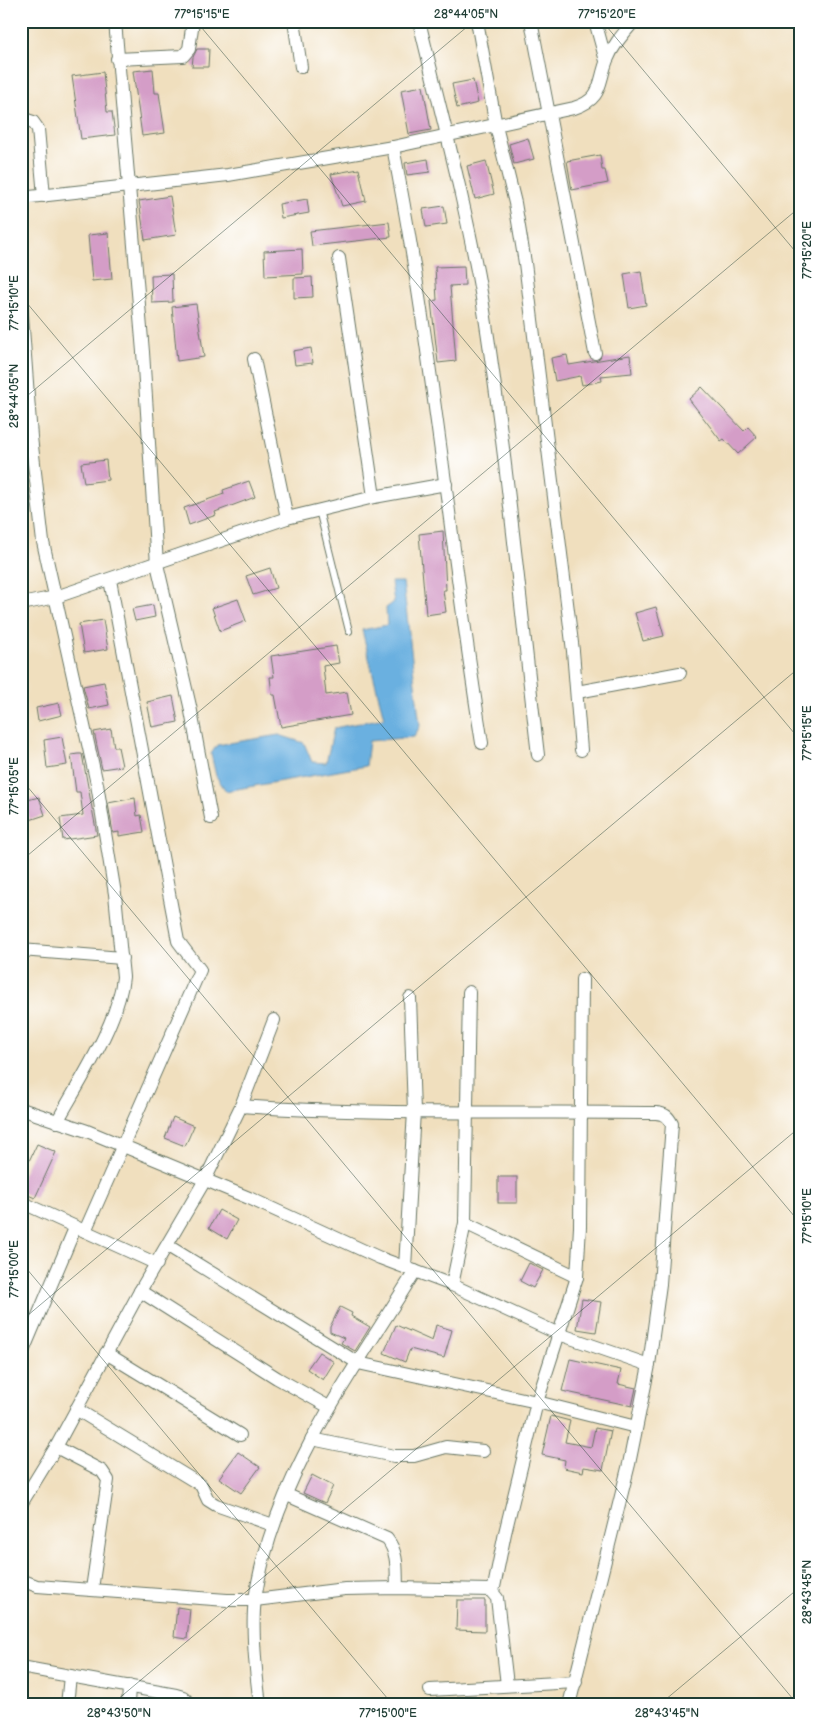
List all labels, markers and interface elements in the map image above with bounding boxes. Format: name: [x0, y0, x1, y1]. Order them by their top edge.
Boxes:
text: 77°15'15"E: [174, 7, 230, 22]
text: 28°44'05"N: [434, 7, 498, 22]
text: 77°15'20"E: [578, 7, 636, 22]
text: 77°15'20"E: [800, 221, 815, 279]
text: 77°15'10"E: [7, 275, 22, 331]
text: 28°44'05"N: [7, 364, 22, 428]
text: 77°15'15"E: [800, 705, 815, 761]
text: 77°15'05"E: [7, 757, 22, 815]
text: 77°15'10"E: [800, 1188, 815, 1244]
text: 77°15'00"E: [7, 1240, 22, 1298]
text: 28°43'45"N: [800, 1560, 815, 1624]
text: 28°43'50"N: [87, 1706, 151, 1721]
text: 77°15'00"E: [359, 1706, 417, 1721]
text: 28°43'45"N: [635, 1706, 699, 1721]

